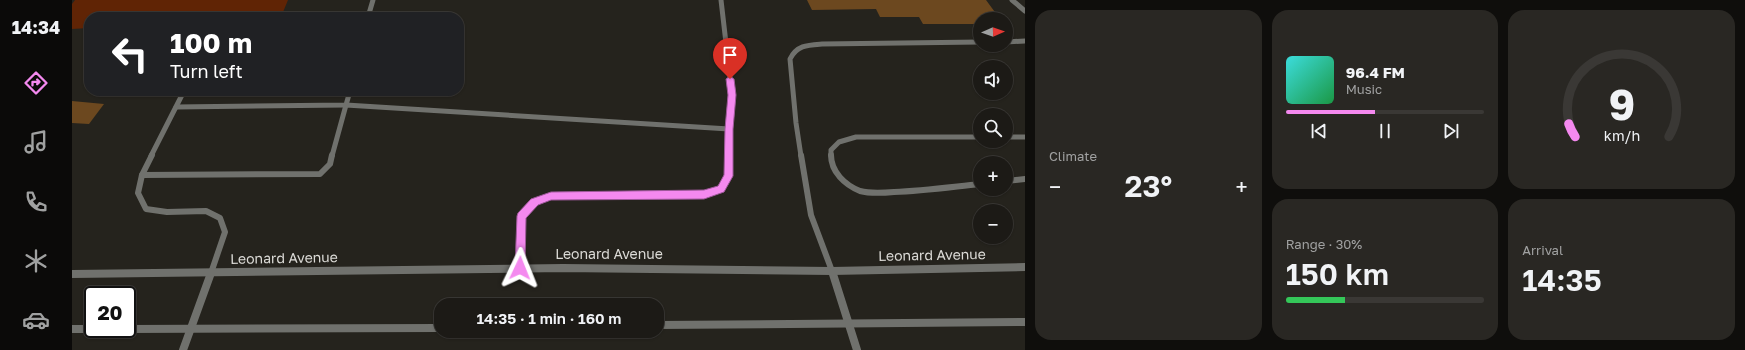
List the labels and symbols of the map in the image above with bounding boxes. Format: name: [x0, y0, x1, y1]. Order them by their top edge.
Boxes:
north arrow: [973, 12, 1013, 52]
pin: [713, 38, 747, 79]
street label: Leonard Avenue: [555, 245, 663, 262]
street label: Leonard Avenue: [878, 245, 986, 264]
position arrow: [499, 247, 541, 289]
street label: Leonard Avenue: [230, 248, 338, 267]
speed limit sign: 20: [84, 286, 136, 338]

